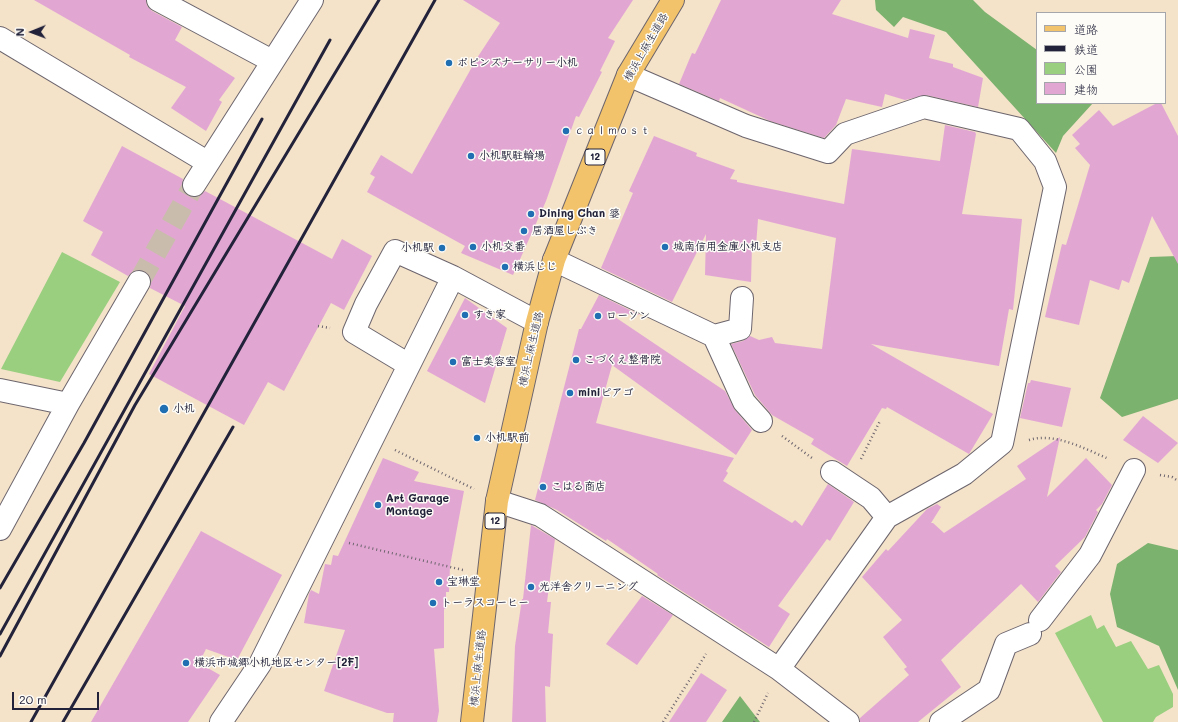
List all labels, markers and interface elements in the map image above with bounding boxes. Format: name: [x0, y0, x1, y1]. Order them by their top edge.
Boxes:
street label: 横浜上麻生道路: [621, 10, 671, 84]
north arrow: [12, 12, 52, 52]
legend: [1036, 12, 1166, 104]
text: 道路: [1074, 21, 1098, 37]
text: N: [12, 28, 27, 37]
text: 鉄道: [1074, 41, 1098, 57]
place label: ポピンズナーサリー小机: [457, 56, 578, 70]
marker: ポピンズナーサリー小机: [444, 58, 454, 68]
text: 公園: [1074, 61, 1098, 77]
text: 建物: [1074, 81, 1098, 97]
place label: ｃａｌｍｏｓｔ: [574, 124, 651, 138]
marker: ｃａｌｍｏｓｔ: [561, 126, 571, 136]
place label: 小机駅駐輪場: [479, 149, 545, 163]
road number: 12: [585, 149, 605, 165]
marker: 小机駅駐輪場: [466, 151, 476, 161]
place label: Dining Chan 婆: [539, 207, 620, 221]
marker: Dining Chan 婆: [526, 209, 536, 219]
place label: 居酒屋しぶき: [532, 224, 598, 238]
marker: 居酒屋しぶき: [519, 226, 529, 236]
place label: 小机交番: [481, 240, 525, 254]
place label: 城南信用金庫小机支店: [673, 240, 783, 254]
place label: 小机駅: [401, 241, 434, 255]
marker: 小机交番: [468, 242, 478, 252]
marker: 城南信用金庫小机支店: [660, 242, 670, 252]
marker: 小机駅: [437, 243, 447, 253]
place label: 横浜じじ: [513, 260, 557, 274]
marker: 横浜じじ: [500, 262, 510, 272]
place label: すき家: [473, 308, 506, 322]
place label: ローソン: [606, 309, 650, 323]
marker: すき家: [460, 310, 470, 320]
street label: 横浜上麻生道路: [516, 310, 546, 388]
marker: ローソン: [593, 311, 603, 321]
place label: こづくえ整骨院: [584, 353, 661, 367]
place label: 富士美容室: [461, 355, 516, 369]
marker: こづくえ整骨院: [571, 355, 581, 365]
marker: 富士美容室: [448, 357, 458, 367]
place label: miniピアゴ: [578, 386, 633, 400]
marker: miniピアゴ: [565, 388, 575, 398]
place label: 小机: [173, 402, 195, 416]
marker: 小机: [158, 403, 170, 415]
place label: 小机駅前: [485, 431, 529, 445]
marker: 小机駅前: [472, 433, 482, 443]
place label: こはる商店: [551, 480, 606, 494]
marker: こはる商店: [538, 482, 548, 492]
place label: Art Garage Montage: [386, 492, 449, 518]
marker: Art Garage Montage: [373, 500, 383, 510]
road number: 12: [485, 513, 505, 529]
place label: 宝琳堂: [447, 575, 480, 589]
marker: 宝琳堂: [434, 577, 444, 587]
place label: 光洋舎クリーニング: [539, 580, 638, 594]
marker: 光洋舎クリーニング: [526, 582, 536, 592]
place label: トーラスコーヒー: [441, 596, 529, 610]
marker: トーラスコーヒー: [428, 598, 438, 608]
street label: 横浜上麻生道路: [467, 629, 489, 707]
place label: 横浜市城郷小机地区センター[2F]: [194, 656, 358, 670]
marker: 横浜市城郷小机地区センター[2F]: [181, 658, 191, 668]
scale bar: [14, 684, 101, 710]
text: 20 m: [19, 691, 47, 707]

